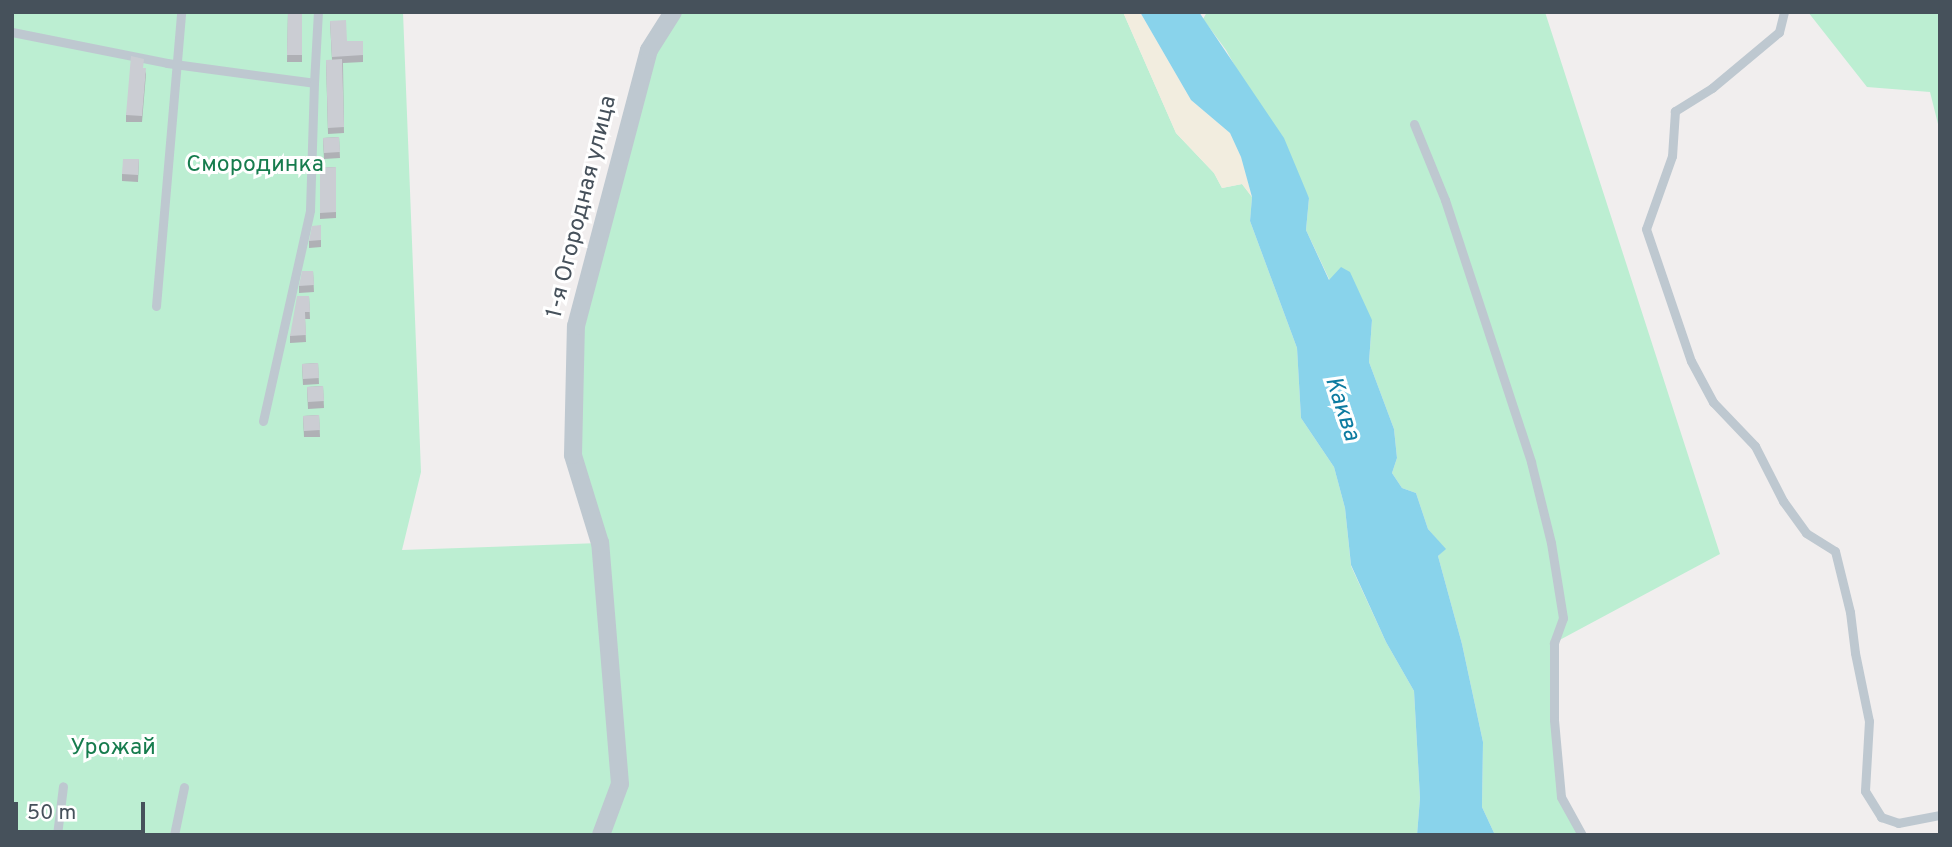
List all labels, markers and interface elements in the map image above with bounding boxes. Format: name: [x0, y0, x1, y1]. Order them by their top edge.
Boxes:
street label: 1-я Огородная улица: [542, 93, 624, 321]
park label: Смородинка: [186, 152, 324, 180]
water label: Каква: [1317, 373, 1365, 445]
park label: Урожай: [70, 735, 156, 763]
scale bar: [18, 788, 149, 832]
text: 50 m: [27, 800, 76, 827]

